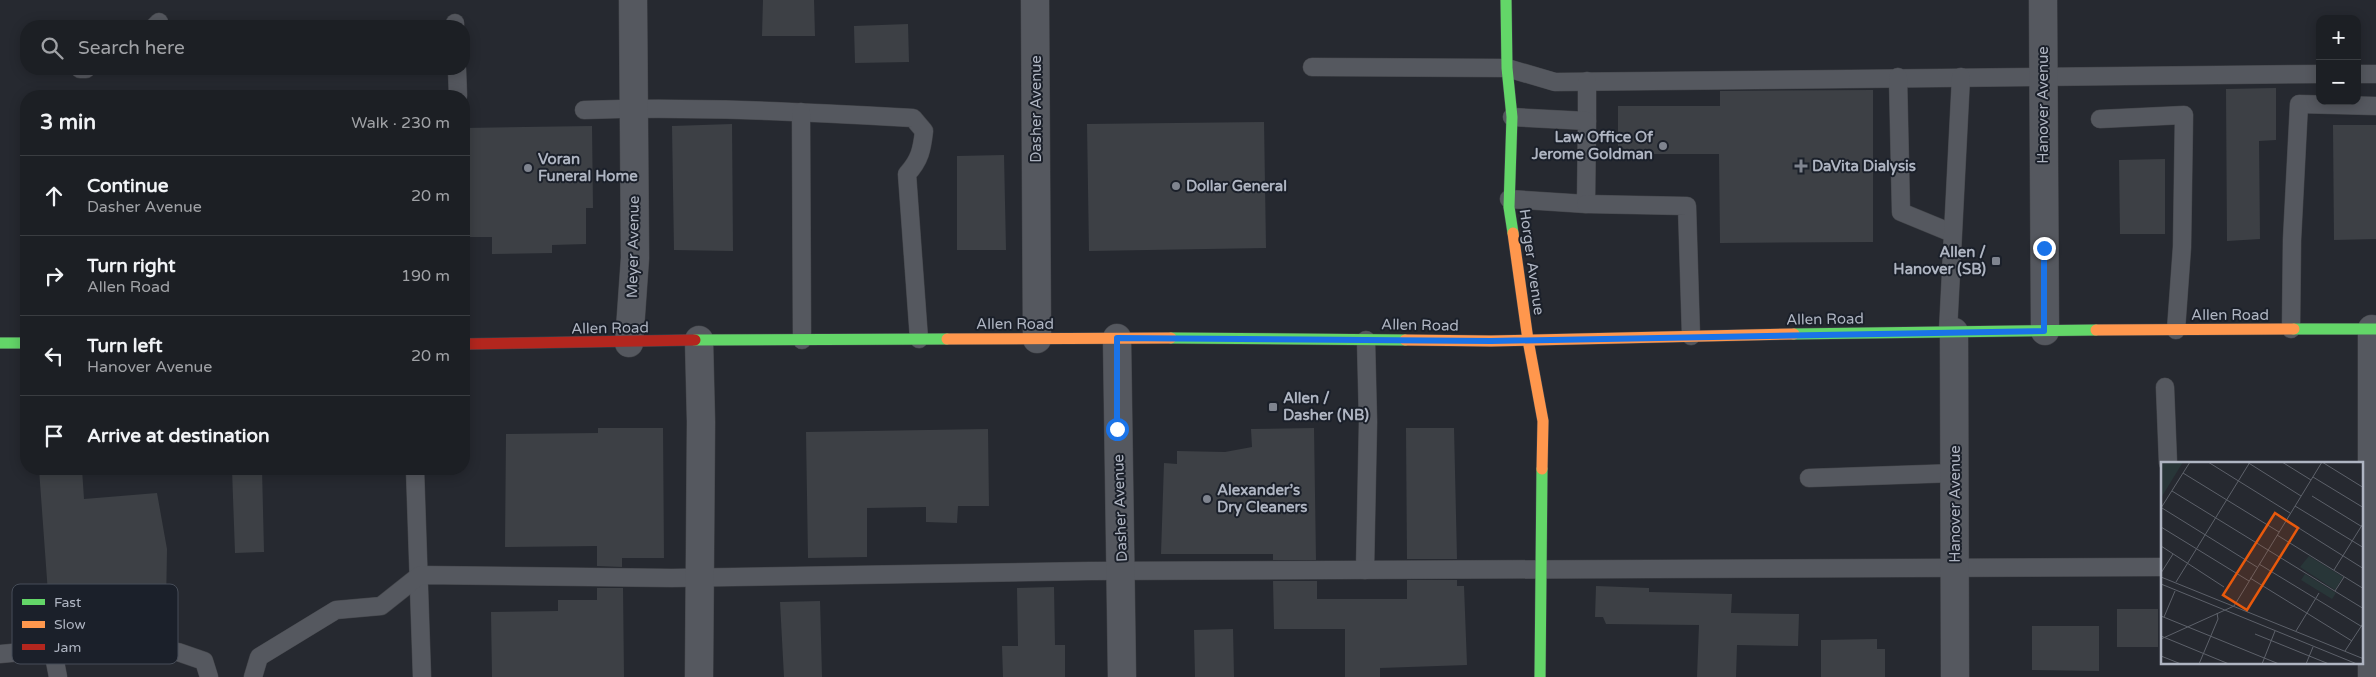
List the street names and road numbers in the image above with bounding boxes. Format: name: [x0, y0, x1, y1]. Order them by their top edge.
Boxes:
street label: Hanover Avenue: [2034, 46, 2052, 164]
street label: Dasher Avenue: [1027, 55, 1045, 163]
street label: Meyer Avenue: [623, 196, 643, 298]
street label: Horger Avenue: [1516, 208, 1548, 316]
street label: Allen Road: [2191, 306, 2269, 324]
street label: Allen Road: [1786, 309, 1864, 329]
street label: Allen Road: [976, 315, 1054, 333]
street label: Allen Road: [1381, 315, 1459, 335]
street label: Allen Road: [571, 318, 649, 338]
street label: Hanover Avenue: [1946, 445, 1964, 563]
street label: Dasher Avenue: [1109, 454, 1131, 562]

